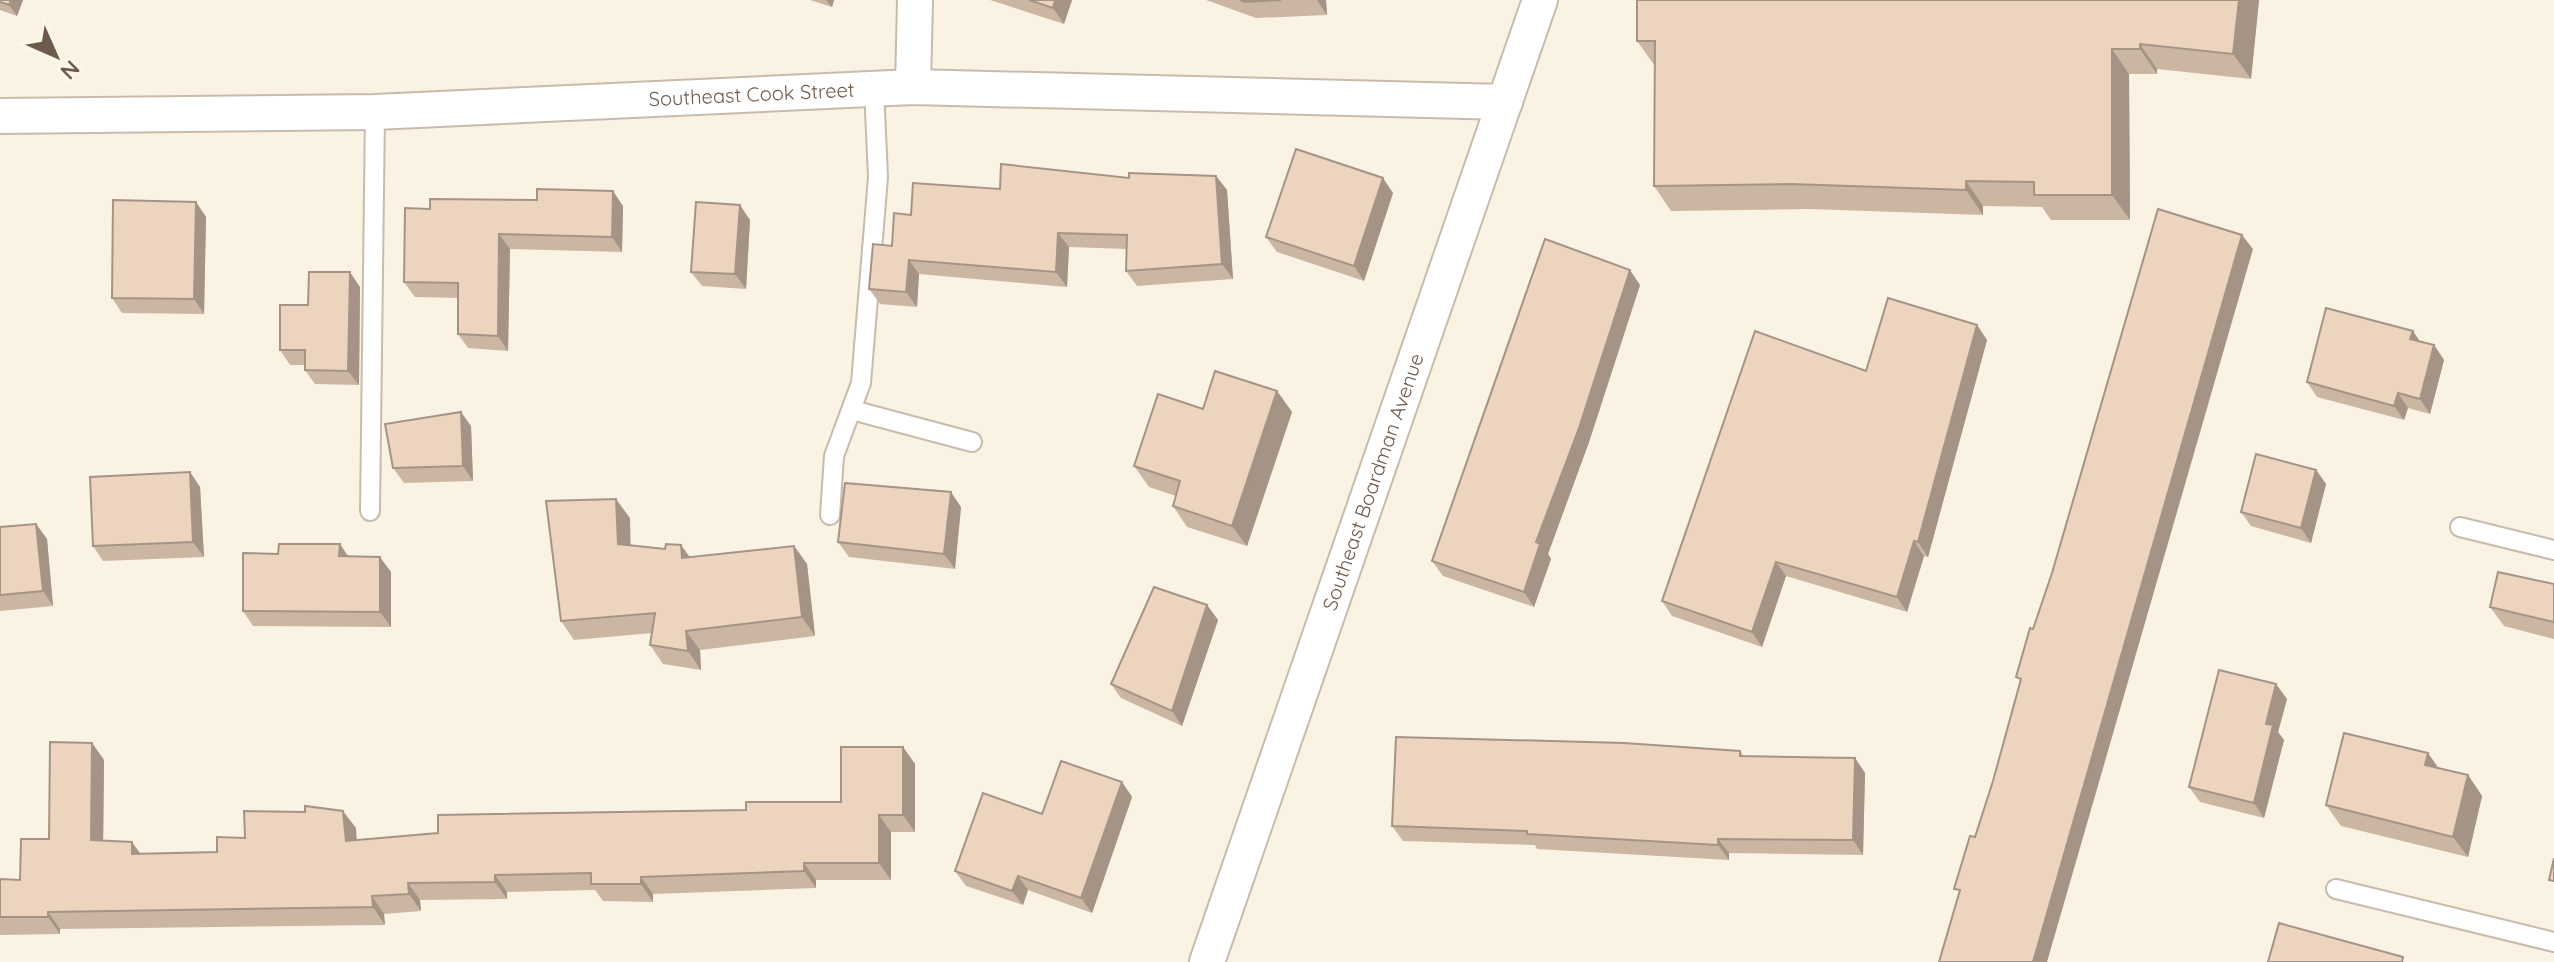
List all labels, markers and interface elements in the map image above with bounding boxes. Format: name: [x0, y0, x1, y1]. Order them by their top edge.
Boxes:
north arrow: [16, 16, 96, 96]
text: N: [55, 55, 86, 86]
street label: Southeast Cook Street: [648, 77, 855, 111]
street label: Southeast Boardman Avenue: [1317, 350, 1429, 614]

